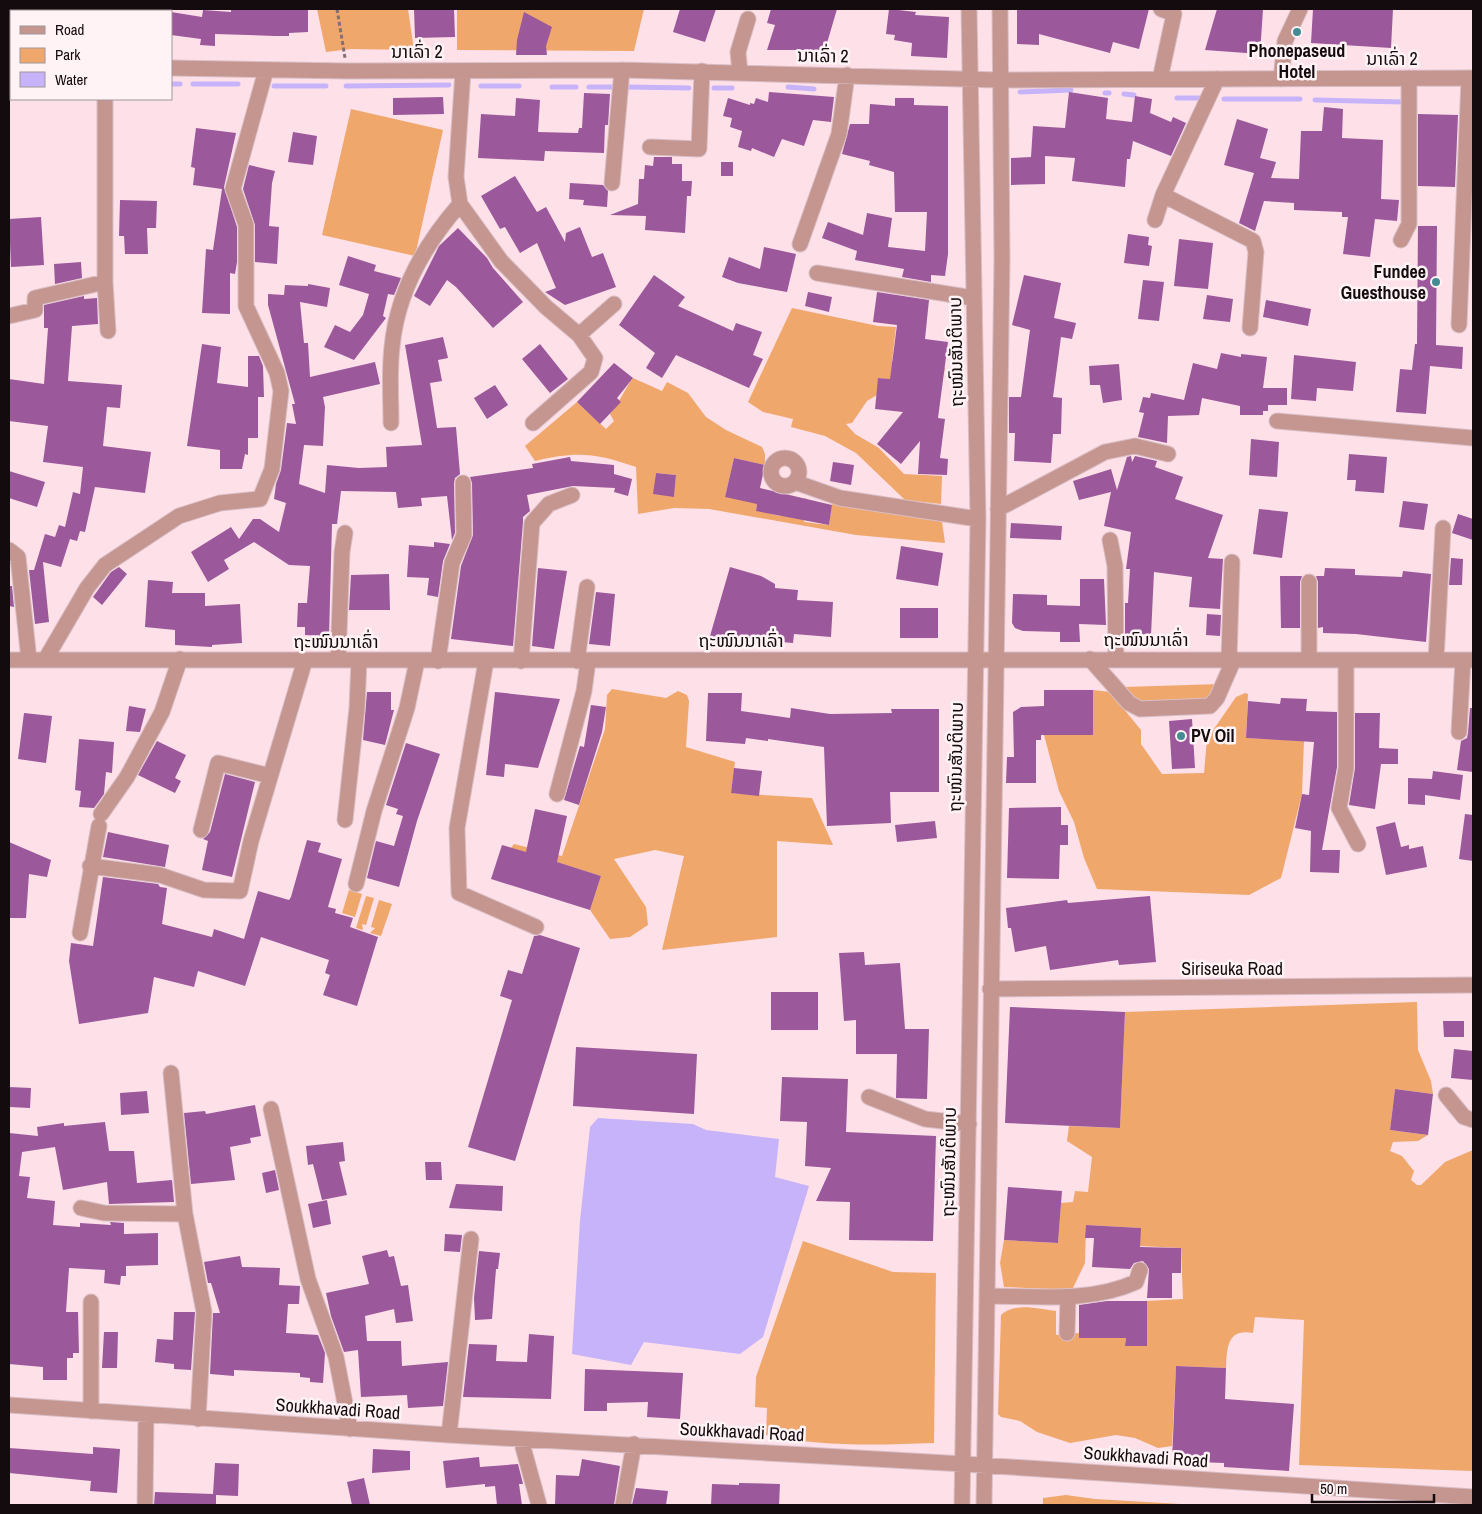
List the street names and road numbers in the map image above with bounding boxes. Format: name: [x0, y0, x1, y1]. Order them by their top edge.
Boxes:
street label: ນາເລົ່າ 2: [391, 39, 443, 64]
street label: ນາເລົ່າ 2: [797, 43, 849, 68]
street label: ນາເລົ່າ 2: [1366, 46, 1418, 71]
street label: ຖະໜົນສັນຕິພາບ: [942, 297, 969, 407]
street label: ຖະໜົນນາເລົ່າ: [1103, 627, 1189, 652]
street label: ຖະໜົນນາເລົ່າ: [698, 628, 784, 653]
street label: ຖະໜົນນາເລົ່າ: [293, 629, 379, 654]
street label: ຖະໜົນສັນຕິພາບ: [942, 702, 969, 812]
street label: Siriseuka Road: [1181, 956, 1283, 981]
street label: ຖະໜົນສັນຕິພາບ: [935, 1107, 962, 1217]
street label: Soukkhavadi Road: [275, 1392, 401, 1425]
street label: Soukkhavadi Road: [679, 1416, 805, 1447]
street label: Soukkhavadi Road: [1083, 1440, 1209, 1473]

